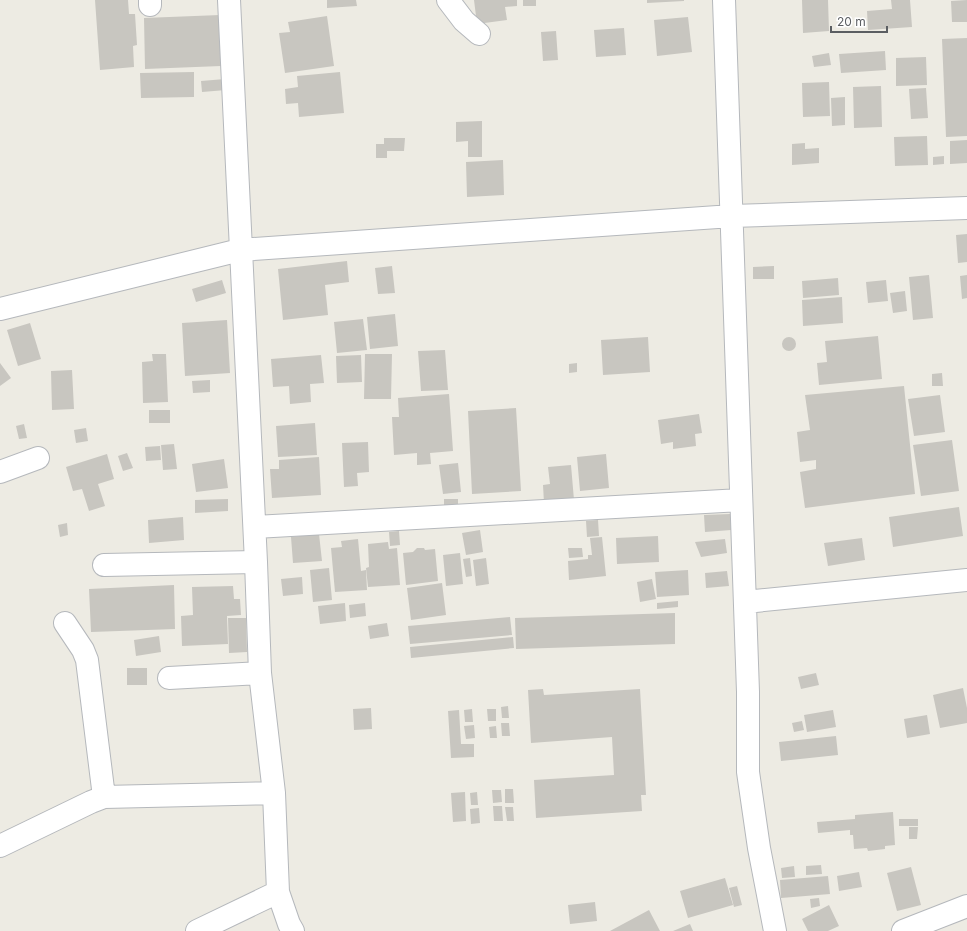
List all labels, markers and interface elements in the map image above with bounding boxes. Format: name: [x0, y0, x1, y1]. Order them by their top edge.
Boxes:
scale bar: [831, 8, 887, 34]
text: 20 m: [837, 14, 866, 29]

